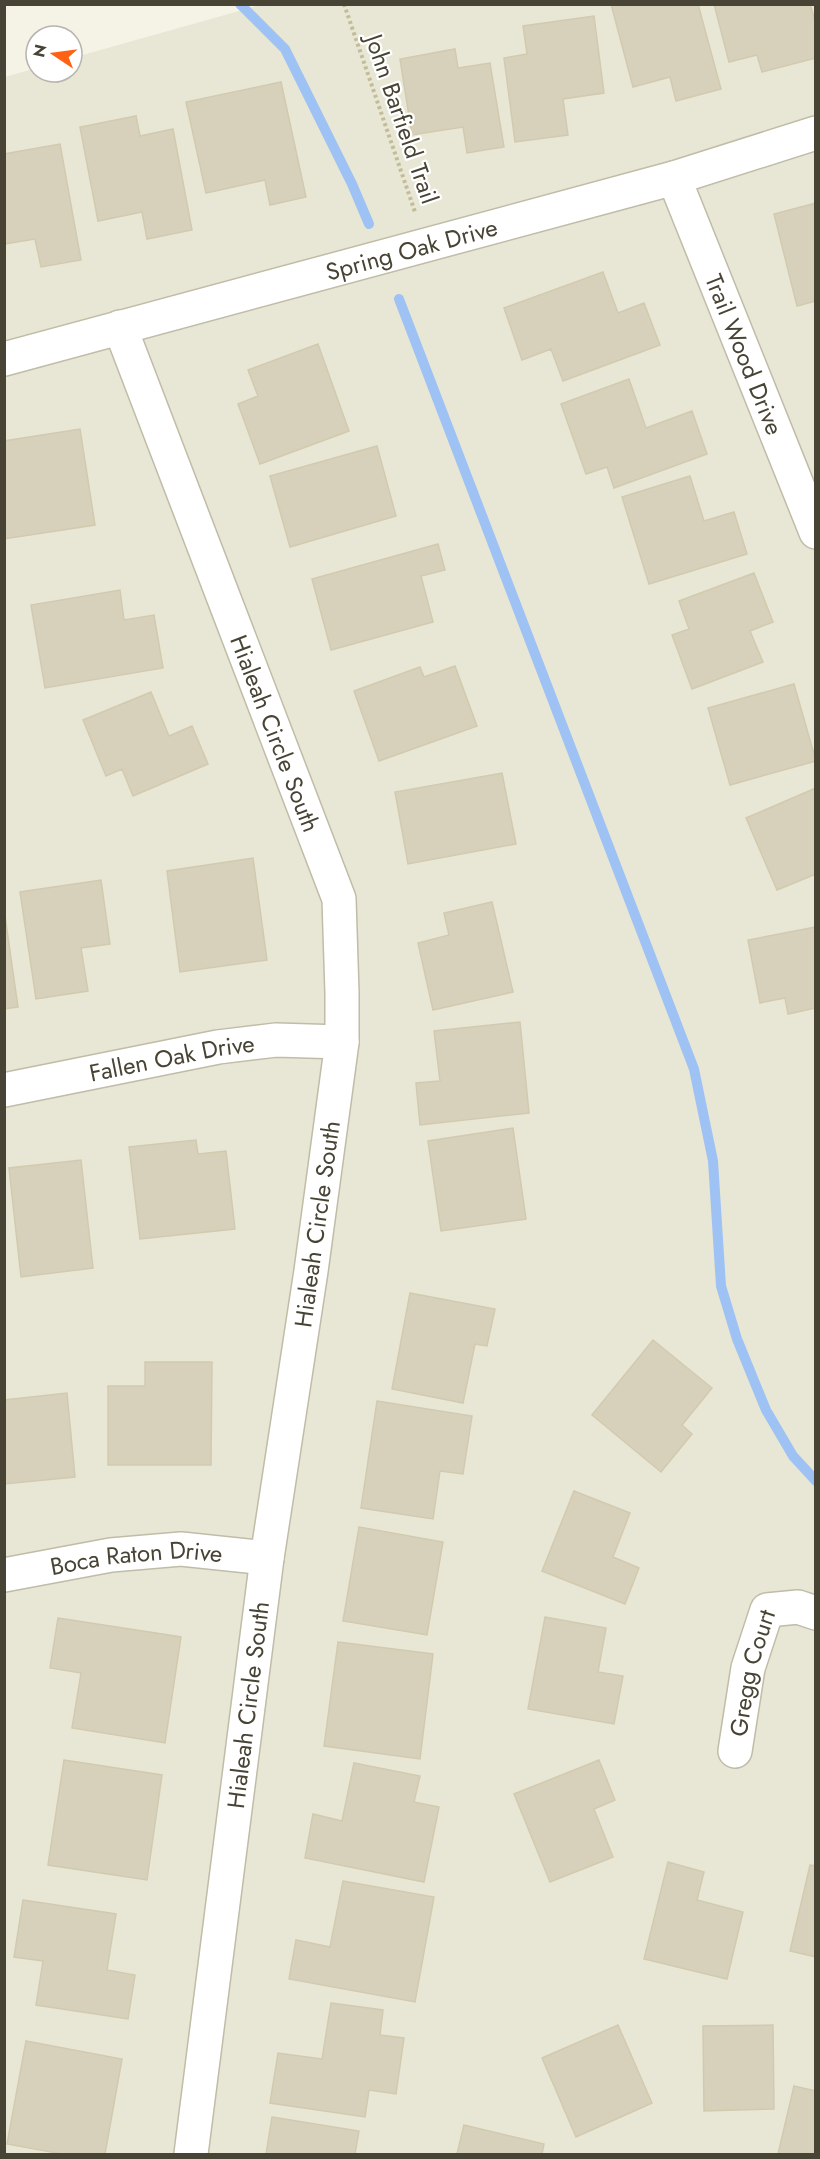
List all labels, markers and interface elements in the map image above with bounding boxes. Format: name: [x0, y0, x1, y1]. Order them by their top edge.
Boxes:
north arrow: [24, 24, 84, 84]
street label: John Barfield Trail: [356, 27, 447, 208]
text: N: [27, 42, 53, 60]
street label: Spring Oak Drive: [322, 209, 501, 289]
street label: Trail Wood Drive: [697, 269, 793, 440]
street label: Hialeah Circle South: [222, 630, 329, 837]
street label: Fallen Oak Drive: [86, 1025, 256, 1090]
street label: Hialeah Circle South: [285, 1118, 349, 1330]
street label: Boca Raton Drive: [47, 1531, 224, 1584]
street label: Hialeah Circle South: [218, 1599, 278, 1811]
street label: Gregg Court: [720, 1605, 784, 1739]

